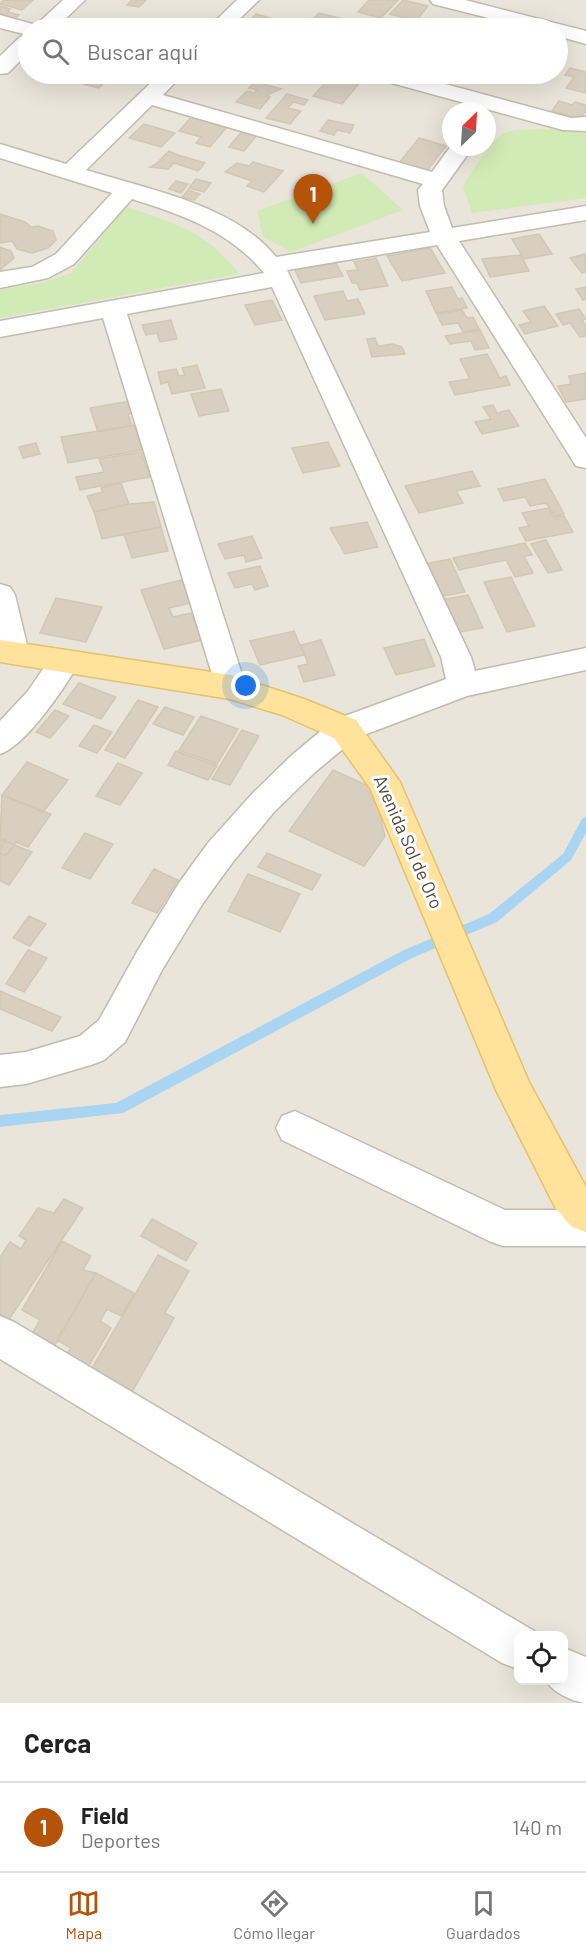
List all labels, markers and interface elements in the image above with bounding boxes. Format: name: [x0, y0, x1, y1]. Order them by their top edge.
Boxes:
search box: [18, 18, 568, 84]
icon: search: [39, 35, 72, 68]
text: Buscar aquí: [87, 38, 198, 64]
north arrow: [442, 102, 496, 156]
pin: 1: [294, 174, 332, 224]
your location: [231, 671, 260, 700]
street label: Avenida Sol de Oro: [370, 771, 448, 912]
map controls: [514, 1631, 568, 1685]
button: locate: [514, 1631, 568, 1685]
text: Cerca: [24, 1727, 91, 1758]
text: Field: [81, 1802, 129, 1828]
text: 1: [40, 1815, 47, 1839]
text: 140 m: [512, 1815, 562, 1839]
text: Deportes: [81, 1828, 160, 1852]
tab: Mapa: [66, 1887, 102, 1942]
tab: Cómo llegar: [233, 1887, 315, 1942]
tab: Guardados: [446, 1887, 520, 1942]

